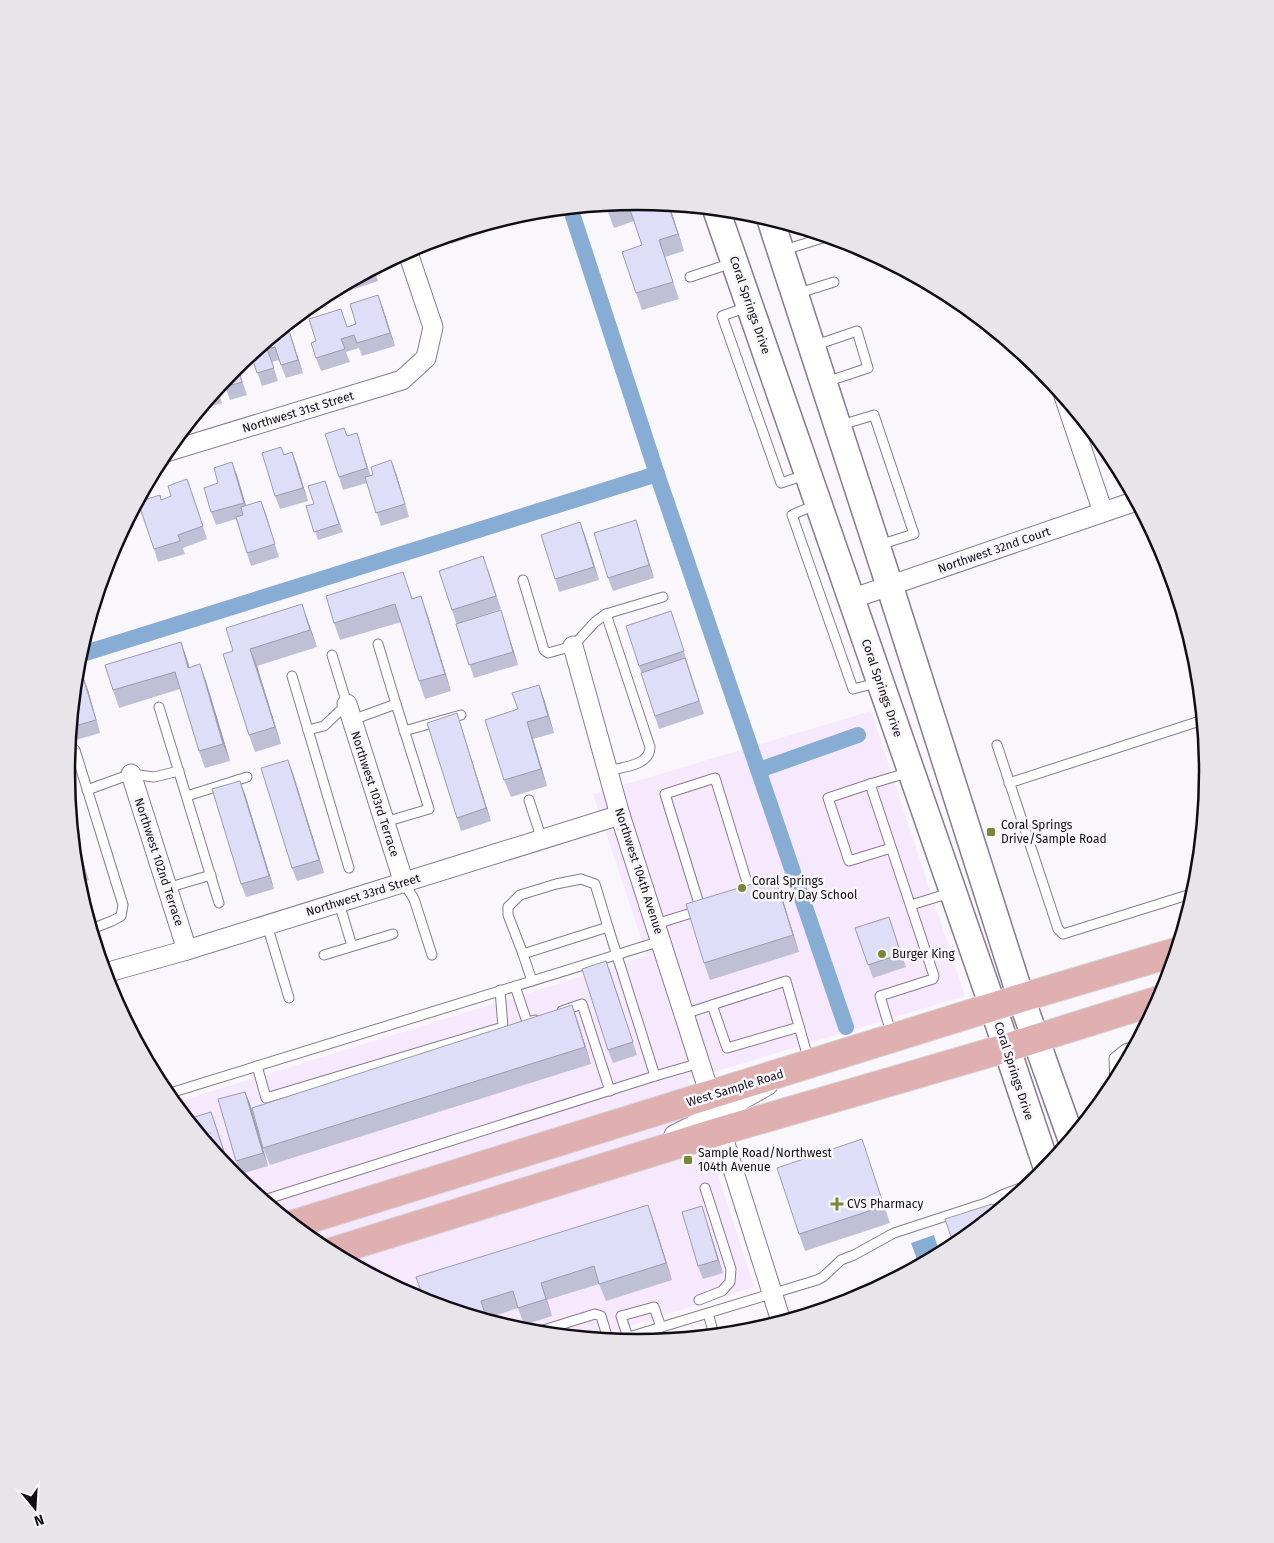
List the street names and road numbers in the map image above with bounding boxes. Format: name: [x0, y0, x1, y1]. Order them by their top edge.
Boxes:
street label: Coral Springs Drive: [727, 254, 773, 356]
street label: Northwest 31st Street: [240, 388, 356, 436]
street label: Northwest 32nd Court: [936, 524, 1053, 576]
street label: Coral Springs Drive: [859, 637, 905, 739]
street label: Northwest 103rd Terrace: [348, 729, 402, 859]
street label: Northwest 102nd Terrace: [132, 796, 186, 928]
street label: Northwest 104th Avenue: [612, 806, 666, 936]
street label: Northwest 33rd Street: [304, 871, 422, 919]
street label: Coral Springs Drive: [991, 1020, 1037, 1122]
street label: West Sample Road: [685, 1067, 785, 1109]

